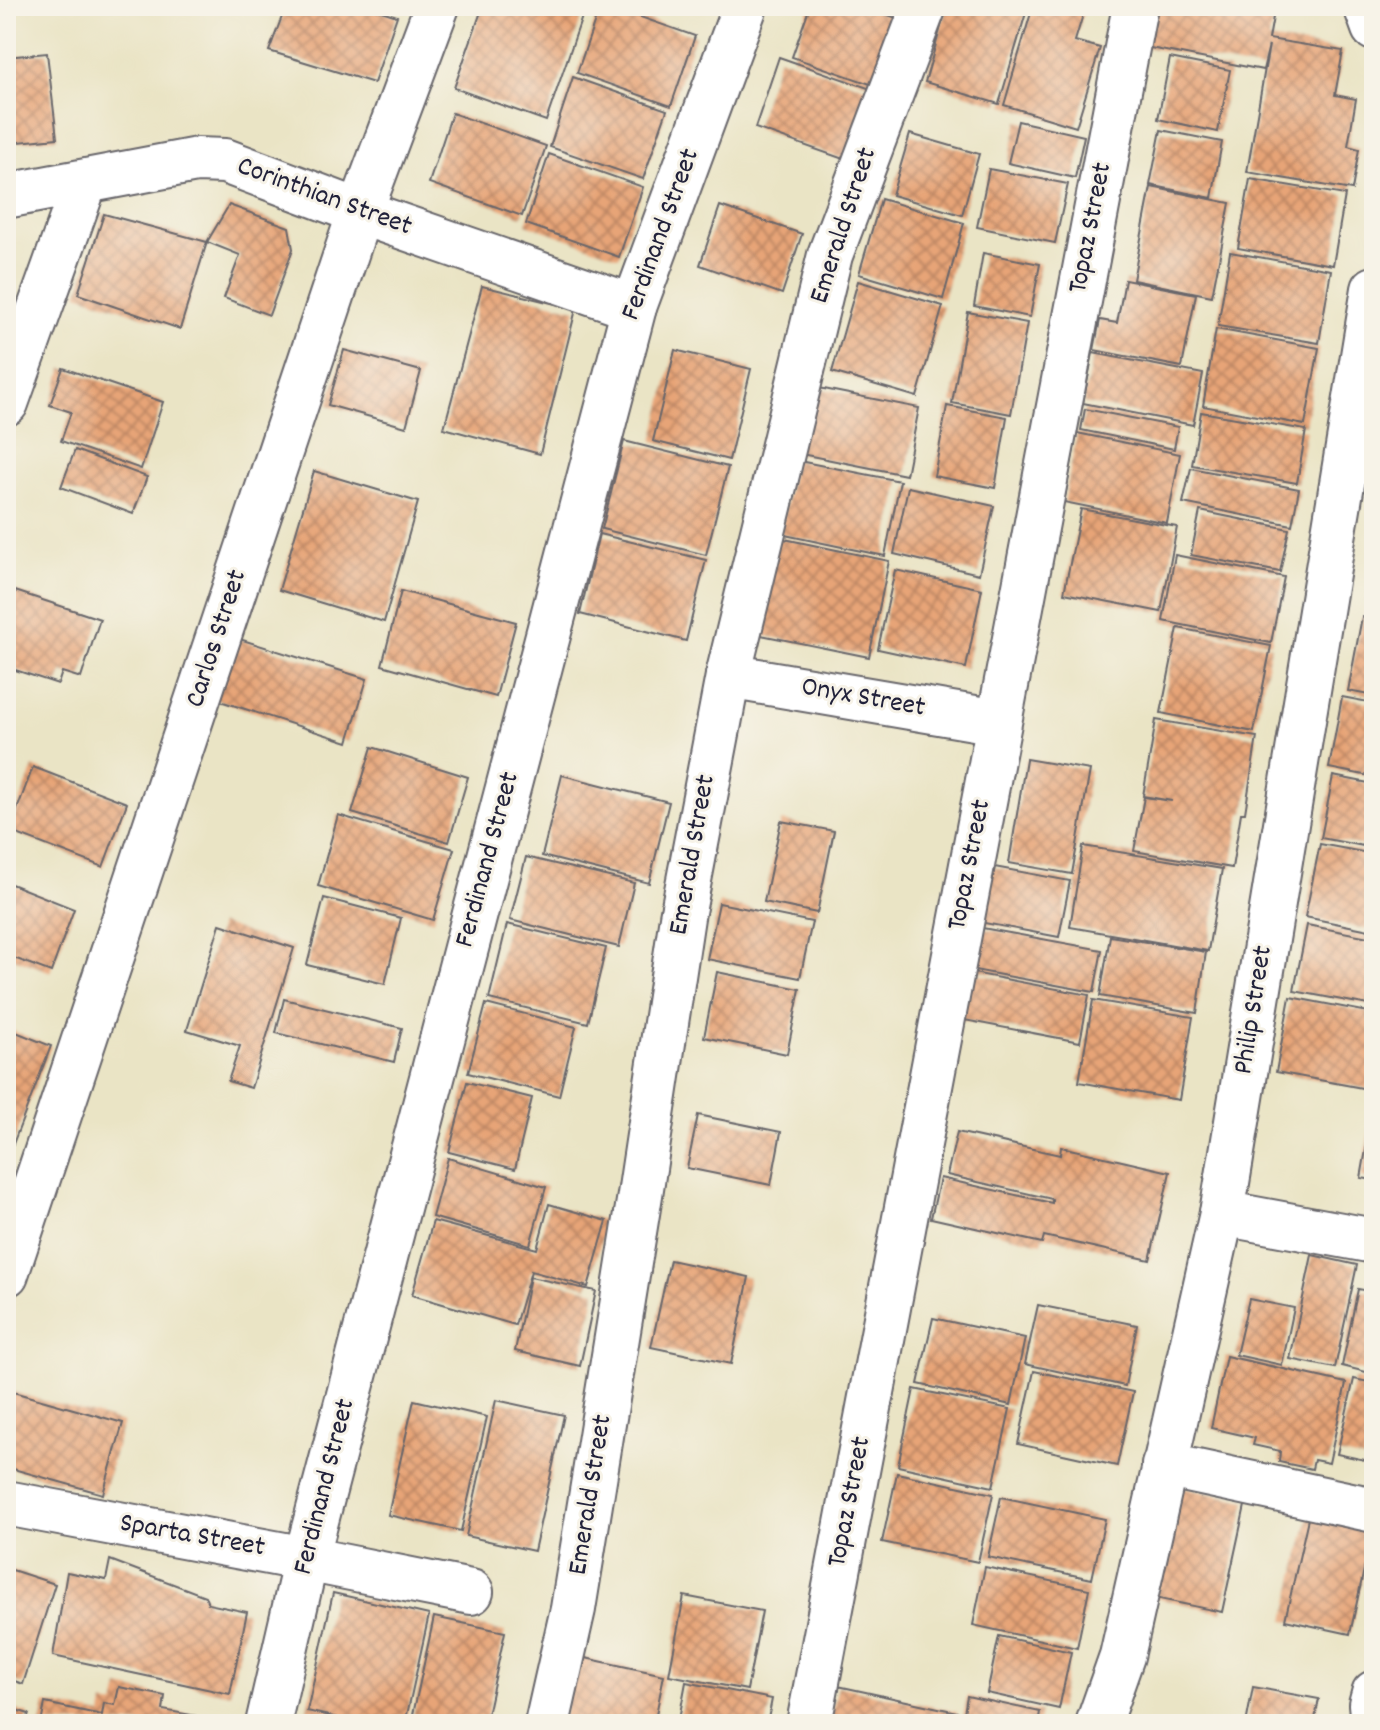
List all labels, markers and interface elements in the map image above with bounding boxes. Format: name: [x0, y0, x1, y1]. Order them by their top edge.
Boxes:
street label: Emerald Street: [801, 143, 889, 309]
street label: Ferdinand Street: [612, 144, 712, 326]
street label: Corinthian Street: [231, 148, 417, 248]
street label: Topaz Street: [1060, 159, 1124, 297]
street label: Carlos Street: [177, 565, 259, 713]
street label: Onyx Street: [798, 668, 928, 730]
street label: Ferdinand Street: [446, 768, 532, 952]
street label: Emerald Street: [660, 772, 728, 938]
street label: Topaz Street: [939, 796, 1003, 934]
street label: Philip Street: [1225, 943, 1285, 1077]
street label: Ferdinand Street: [285, 1395, 367, 1579]
street label: Emerald Street: [560, 1412, 624, 1578]
street label: Topaz Street: [819, 1433, 883, 1571]
street label: Sparta Street: [116, 1505, 268, 1569]

